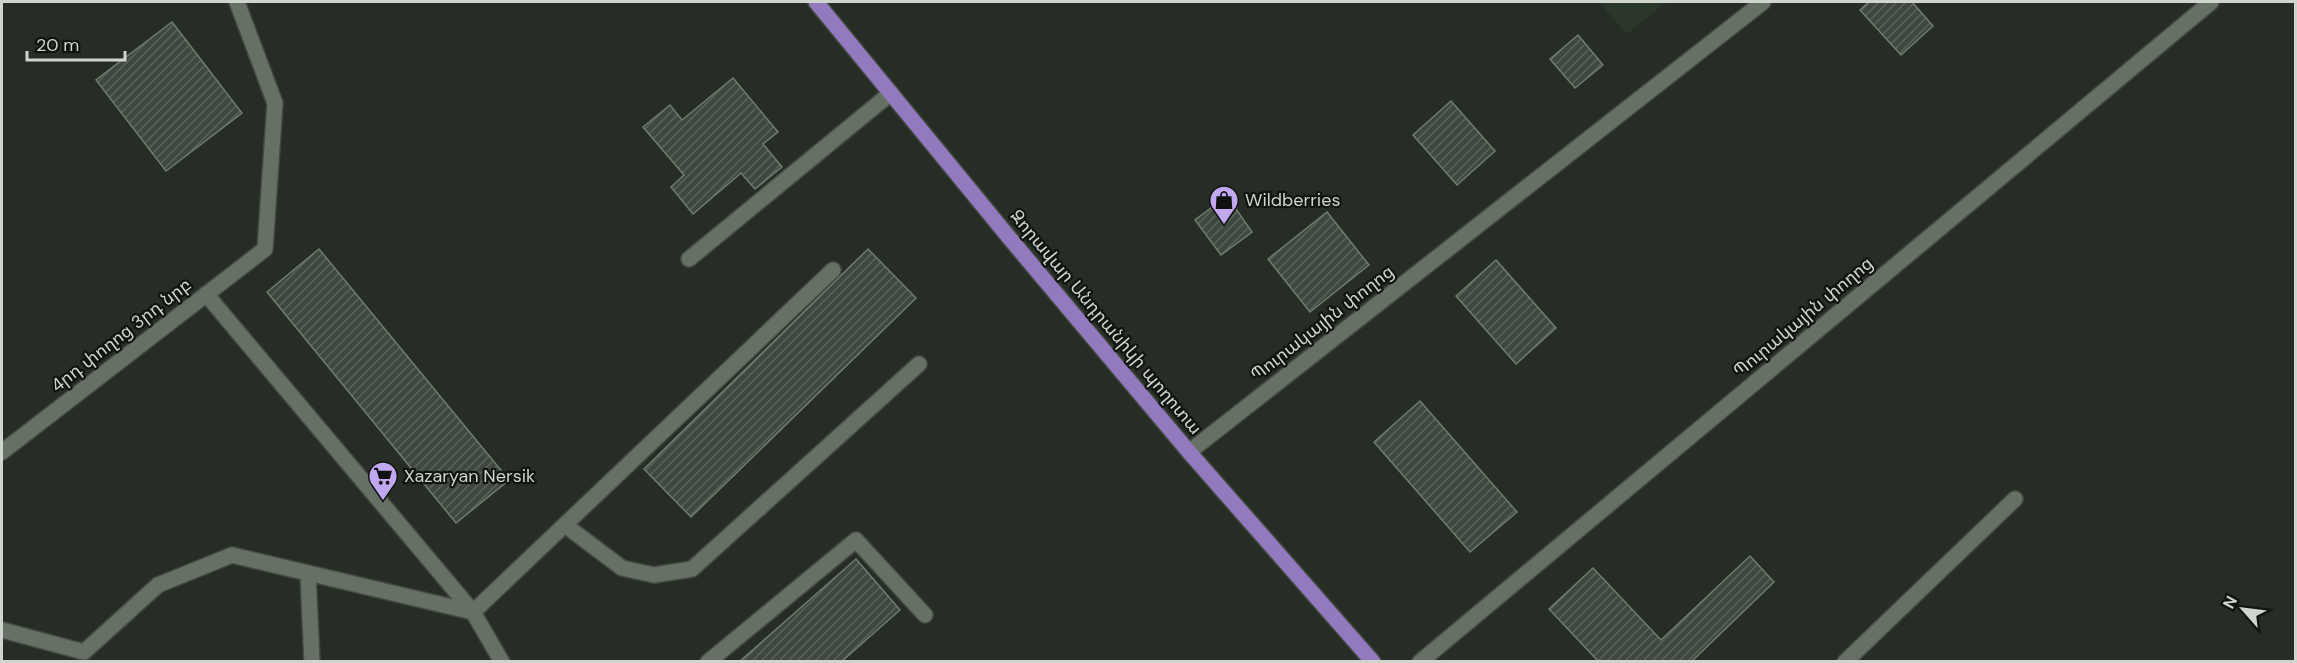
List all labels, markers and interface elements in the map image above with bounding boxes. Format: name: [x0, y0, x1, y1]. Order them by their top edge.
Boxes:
scale bar: [27, 24, 124, 62]
text: 20 m: [36, 33, 79, 57]
shop icon: Wildberries: [1208, 184, 1240, 226]
place label: Wildberries: [1245, 188, 1340, 212]
street label: Զորավար Անդրանիկի պողոտա: [1005, 204, 1207, 440]
street label: Պուրակային փողոց: [1728, 251, 1878, 383]
street label: Պուրակային փողոց: [1245, 259, 1399, 387]
street label: 4րդ փողոց 3րդ նրբ: [46, 273, 196, 397]
supermarket icon: Xazaryan Nersik: [367, 460, 399, 502]
place label: Xazaryan Nersik: [404, 464, 535, 488]
north arrow: [2213, 579, 2273, 639]
text: N: [2218, 592, 2242, 612]

